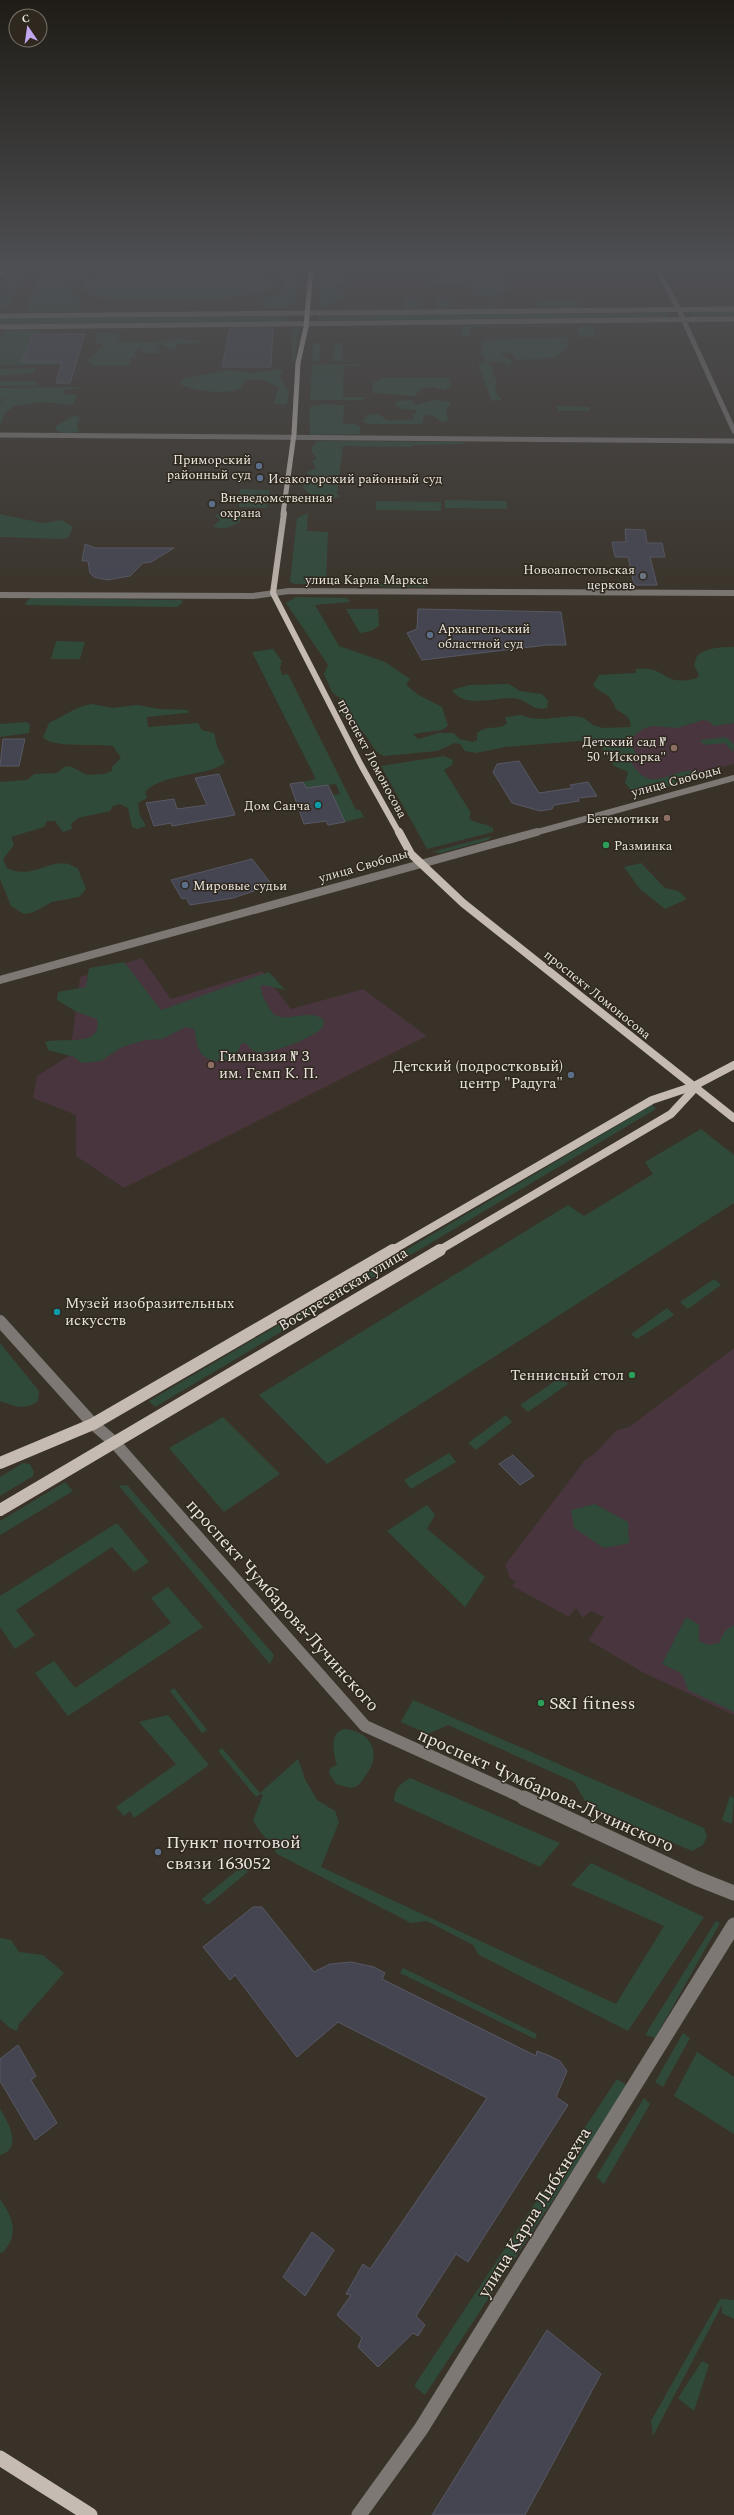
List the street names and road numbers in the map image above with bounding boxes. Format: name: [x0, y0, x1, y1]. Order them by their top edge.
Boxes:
street label: улица Карла Маркса: [304, 570, 429, 590]
street label: проспект Ломоносова: [332, 695, 412, 822]
street label: улица Свободы: [628, 759, 723, 803]
street label: улица Свободы: [315, 844, 410, 889]
street label: проспект Ломоносова: [539, 945, 656, 1045]
street label: Воскресенская улица: [274, 1241, 413, 1337]
street label: проспект Чумбарова-Лучинского: [179, 1493, 386, 1718]
street label: проспект Чумбарова-Лучинского: [413, 1722, 678, 1859]
street label: улица Карла Либкнехта: [470, 2121, 598, 2304]

